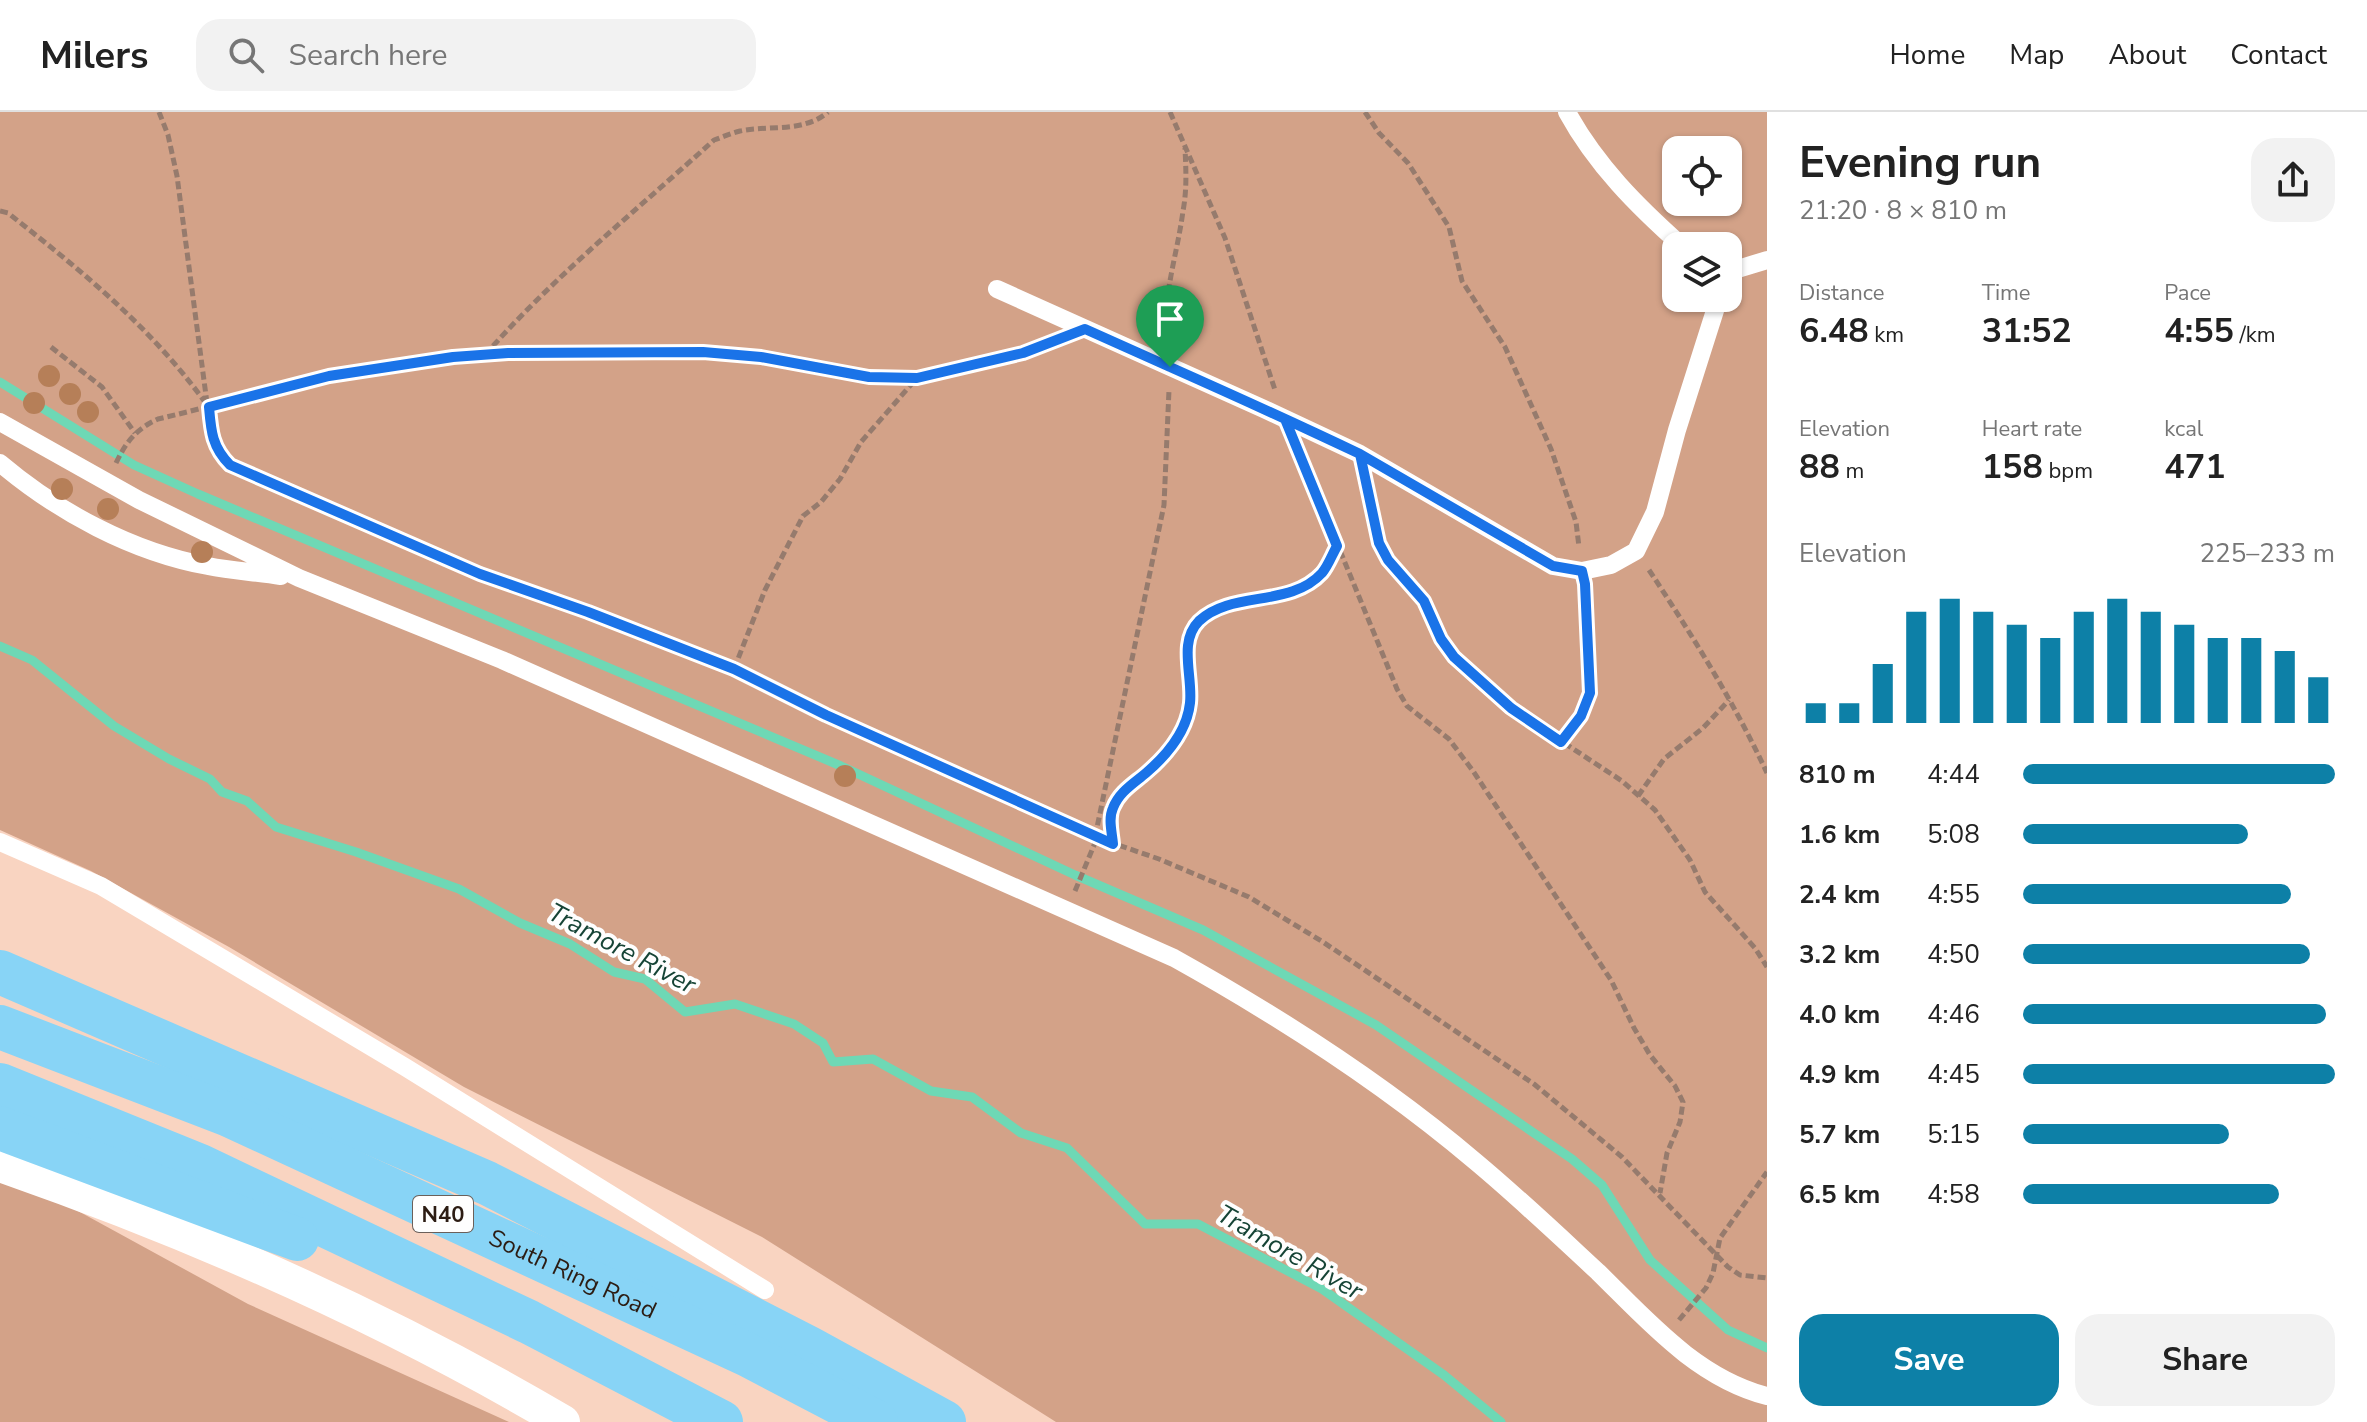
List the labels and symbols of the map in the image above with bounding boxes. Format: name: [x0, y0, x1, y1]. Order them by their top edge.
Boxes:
pin: [1136, 285, 1204, 367]
water label: Tramore River: [542, 895, 702, 1002]
road number: N40: [413, 1196, 473, 1232]
water label: Tramore River: [1211, 1197, 1370, 1309]
street label: South Ring Road: [484, 1221, 662, 1326]

